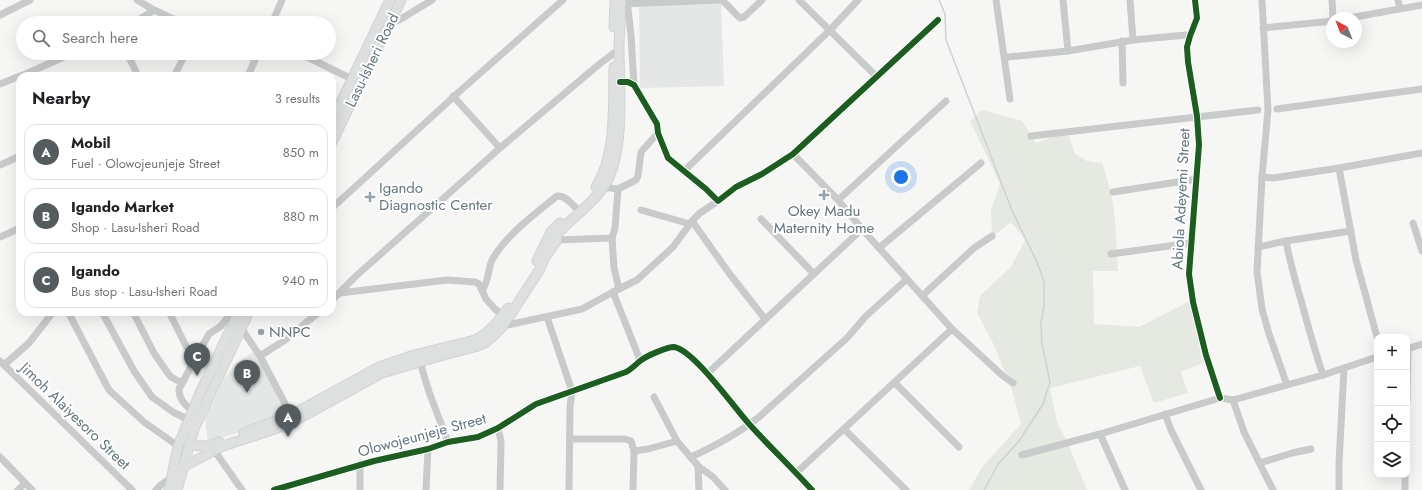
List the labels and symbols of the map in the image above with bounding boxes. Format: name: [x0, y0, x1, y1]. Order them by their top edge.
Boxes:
street label: Lasu-Isheri Road: [340, 9, 404, 111]
north arrow: [1326, 12, 1362, 48]
street label: Abiola Adeyemi Street: [1166, 127, 1196, 270]
your location: [891, 167, 911, 187]
place label: Igando Diagnostic Center: [379, 177, 493, 216]
marker: Okey Madu Maternity Home: [818, 189, 830, 201]
marker: Igando Diagnostic Center: [364, 191, 376, 203]
place label: Okey Madu Maternity Home: [774, 200, 875, 239]
place label: NNPC: [269, 321, 311, 343]
marker: NNPC: [256, 327, 266, 337]
pin: C: [184, 343, 210, 376]
street label: Jimoh Alaiyesoro Street: [13, 356, 135, 475]
pin: B: [234, 360, 260, 393]
pin: A: [275, 404, 301, 437]
street label: Olowojeunjeje Street: [355, 407, 489, 463]

